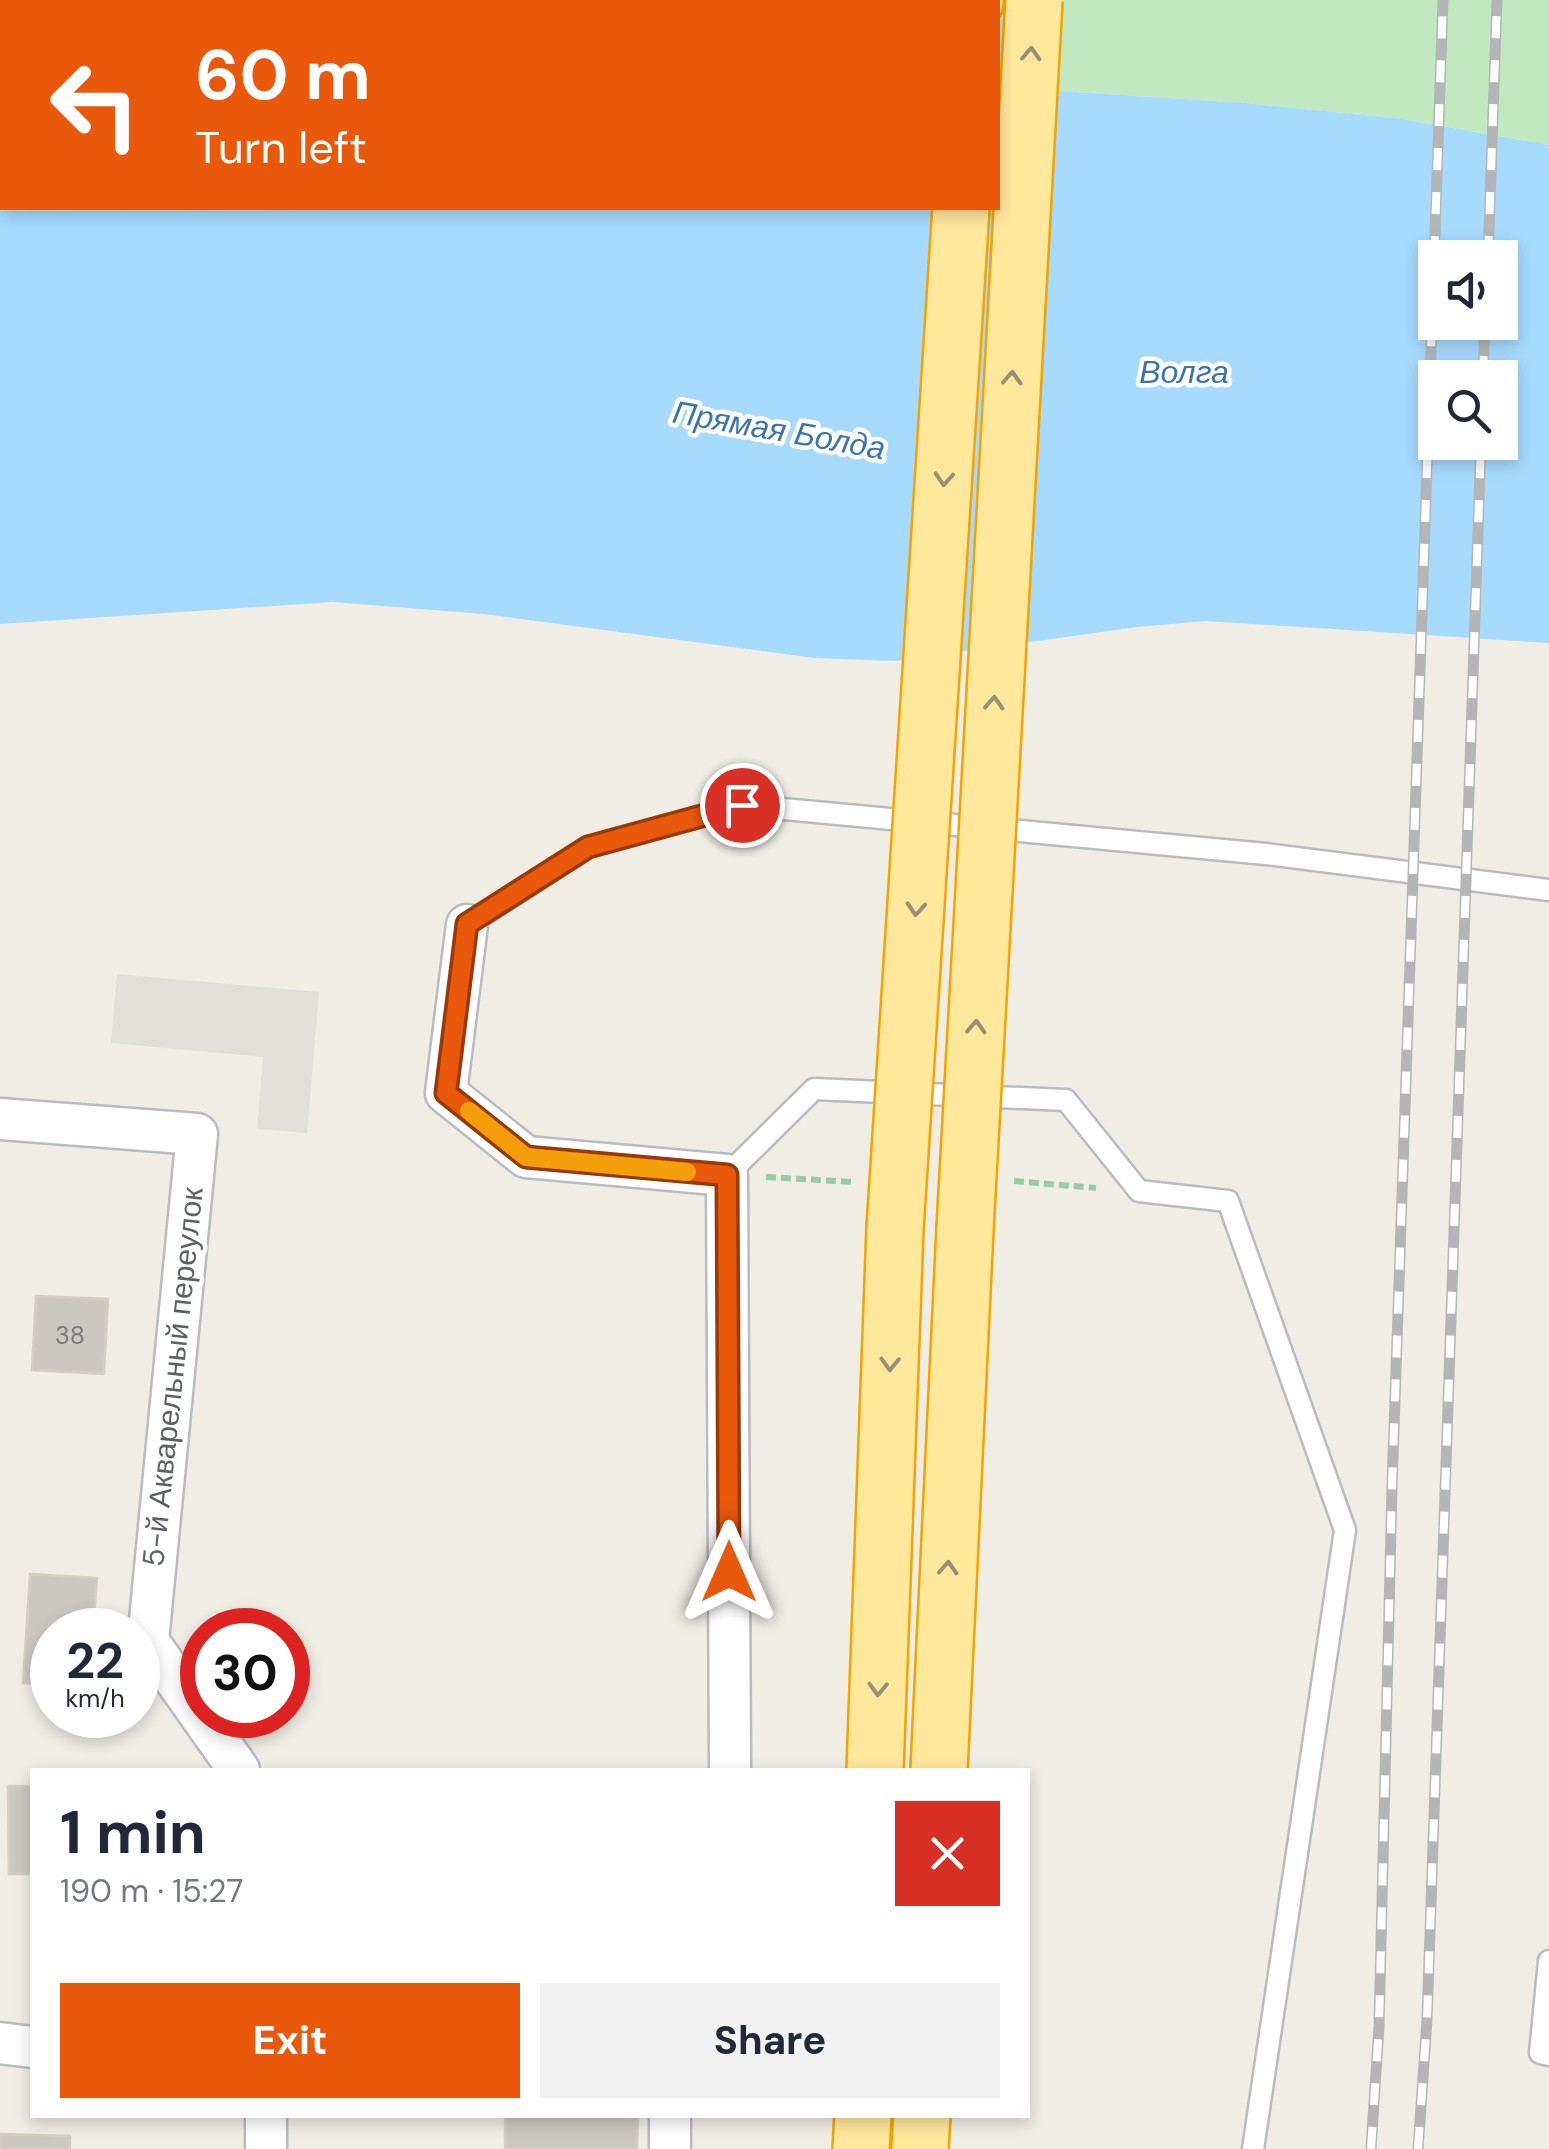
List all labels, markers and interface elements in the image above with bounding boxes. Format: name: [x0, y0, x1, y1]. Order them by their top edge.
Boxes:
text: 60 m: [195, 30, 371, 121]
icon: left: [30, 40, 160, 170]
one-way arrow: [1020, 45, 1041, 61]
text: Turn left: [195, 118, 367, 177]
map controls: [1418, 240, 1518, 460]
button: sound: [1418, 240, 1518, 340]
water label: Волга: [1139, 351, 1229, 393]
button: search: [1418, 360, 1518, 460]
one-way arrow: [1001, 370, 1022, 386]
water label: Прямая Болда: [669, 391, 889, 469]
one-way arrow: [934, 472, 955, 488]
one-way arrow: [983, 694, 1004, 710]
pin: [700, 763, 785, 848]
icon: arrive: [715, 778, 770, 833]
one-way arrow: [906, 901, 927, 917]
one-way arrow: [965, 1019, 986, 1035]
street label: 5-й Акварельный переулок: [133, 1185, 212, 1568]
house number: 38: [55, 1319, 85, 1352]
one-way arrow: [880, 1356, 901, 1372]
position arrow: [677, 1520, 781, 1624]
one-way arrow: [938, 1559, 959, 1575]
speed limit sign: 30: [180, 1608, 310, 1738]
text: 22: [66, 1628, 124, 1694]
one-way arrow: [868, 1681, 889, 1697]
text: km/h: [65, 1682, 125, 1715]
text: 1 min: [60, 1793, 206, 1872]
button: close: [895, 1801, 1000, 1906]
text: 190 m · 15:27: [60, 1870, 243, 1912]
button: Exit: [60, 1983, 520, 2098]
button: Share: [540, 1983, 1000, 2098]

